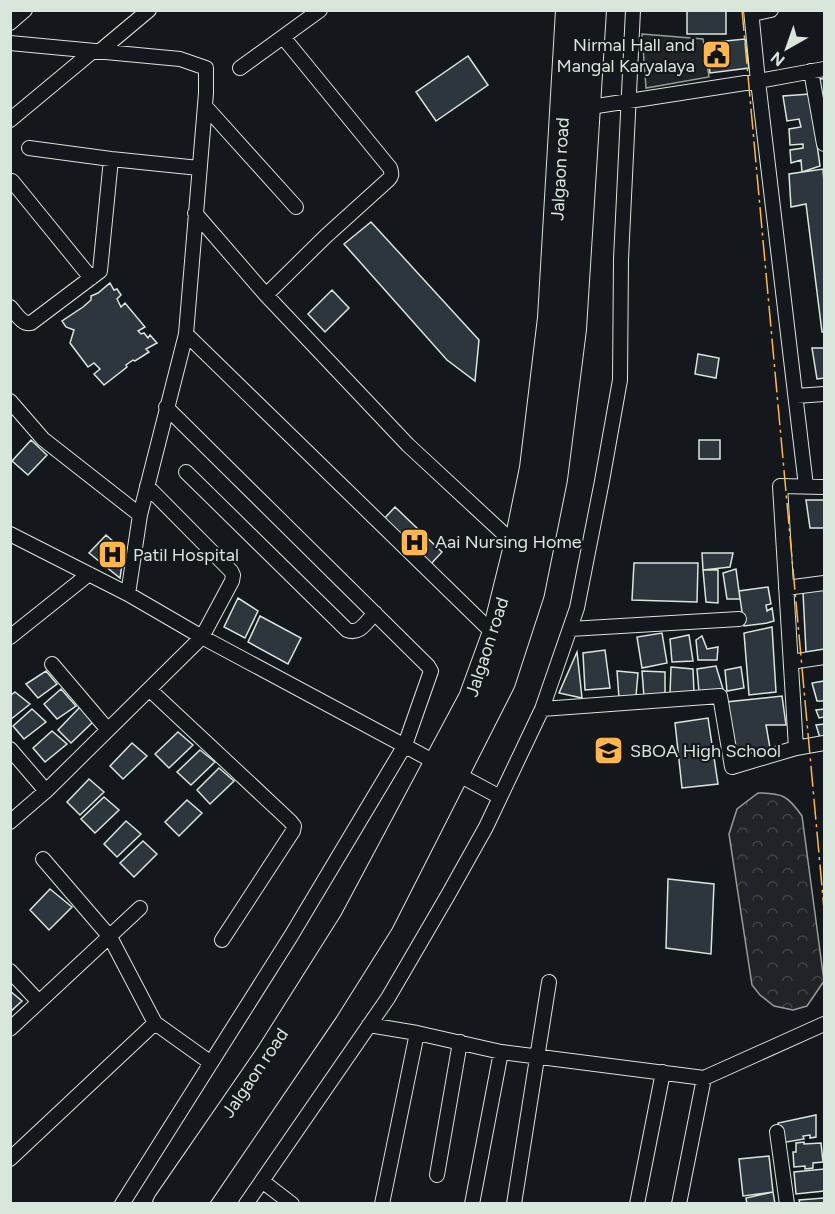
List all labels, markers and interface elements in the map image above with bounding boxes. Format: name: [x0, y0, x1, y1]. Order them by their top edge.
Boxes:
north arrow: [757, 18, 817, 78]
place label: Nirmal Hall and Mangal Karyalaya: [556, 34, 695, 77]
public building icon: Nirmal Hall and Mangal Karyalaya: [700, 39, 732, 71]
text: N: [767, 48, 789, 70]
street label: Jalgaon road: [546, 117, 574, 221]
hospital icon: Aai Nursing Home: [398, 526, 430, 558]
place label: Aai Nursing Home: [435, 531, 582, 553]
hospital icon: Patil Hospital: [96, 539, 128, 571]
place label: Patil Hospital: [133, 544, 239, 566]
street label: Jalgaon road: [461, 594, 513, 700]
school or university icon: SBOA High School: [593, 735, 625, 767]
place label: SBOA High School: [630, 740, 781, 762]
street label: Jalgaon road: [217, 1024, 293, 1122]

